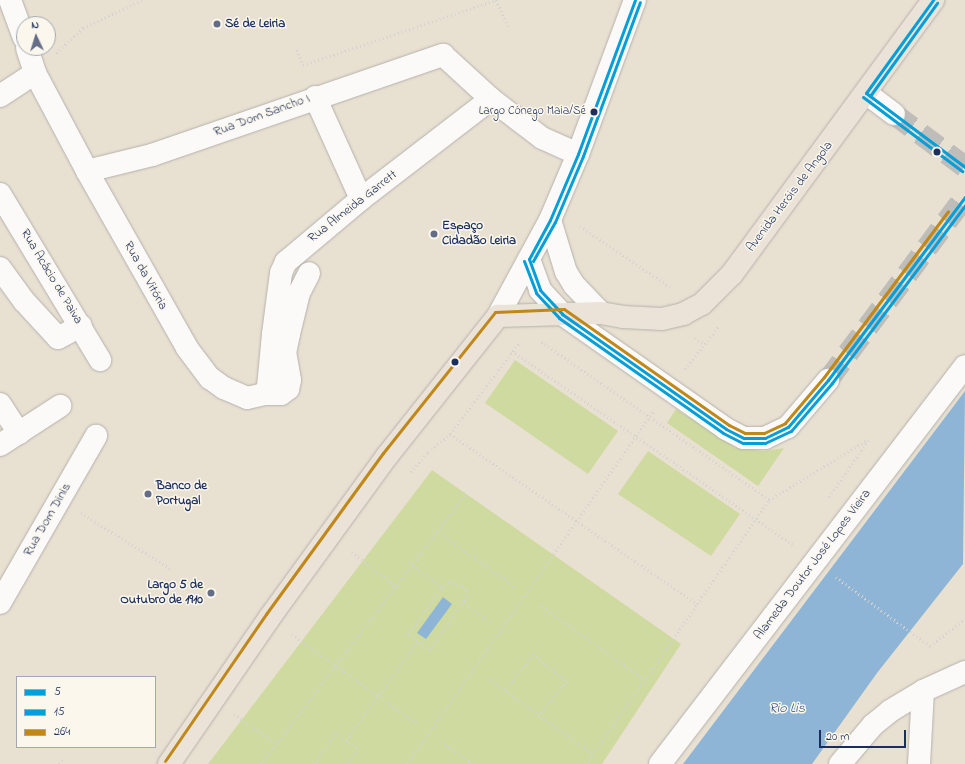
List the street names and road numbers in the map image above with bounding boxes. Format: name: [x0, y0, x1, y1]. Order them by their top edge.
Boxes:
street label: Rua Dom Sancho I: [212, 91, 312, 141]
street label: Avenida Heróis de Angola: [743, 139, 837, 255]
street label: Rua Almeida Garrett: [305, 167, 401, 247]
street label: Rua Acácio de Paiva: [17, 227, 85, 327]
street label: Rua da Vitória: [120, 239, 170, 313]
street label: Rua Dom Dinis: [21, 481, 75, 559]
street label: Alameda Doutor José Lopes Vieira: [751, 487, 875, 643]

